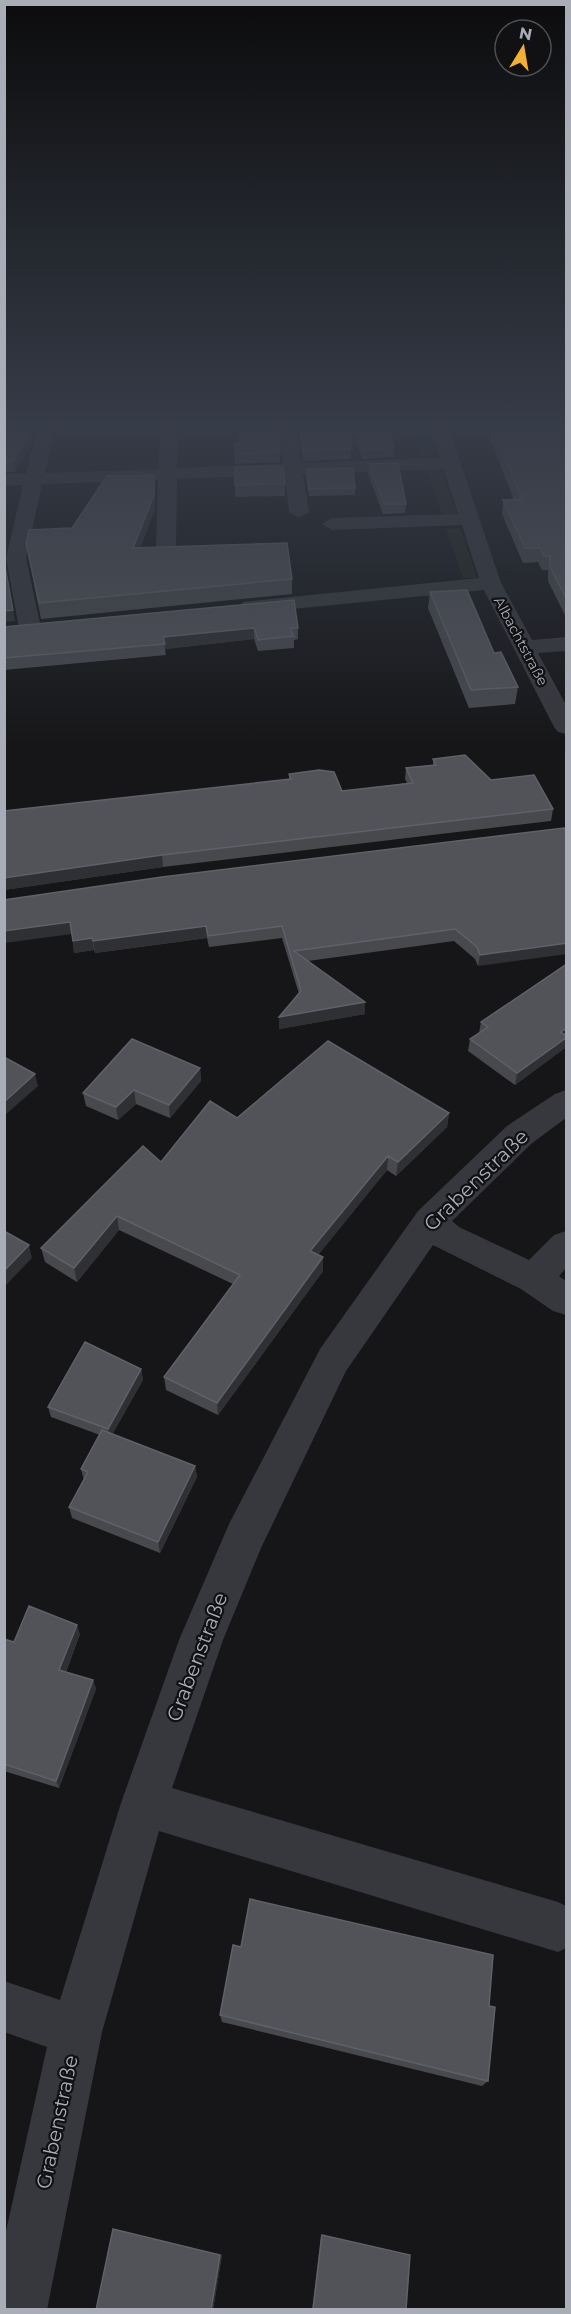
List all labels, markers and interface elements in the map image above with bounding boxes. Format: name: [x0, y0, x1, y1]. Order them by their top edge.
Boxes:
north arrow: [493, 18, 553, 78]
text: N: [518, 23, 534, 44]
street label: Albachtstraße: [490, 593, 552, 689]
street label: Grabenstraße: [419, 1124, 533, 1236]
street label: Grabenstraße: [161, 1589, 233, 1725]
street label: Grabenstraße: [31, 2053, 83, 2191]

